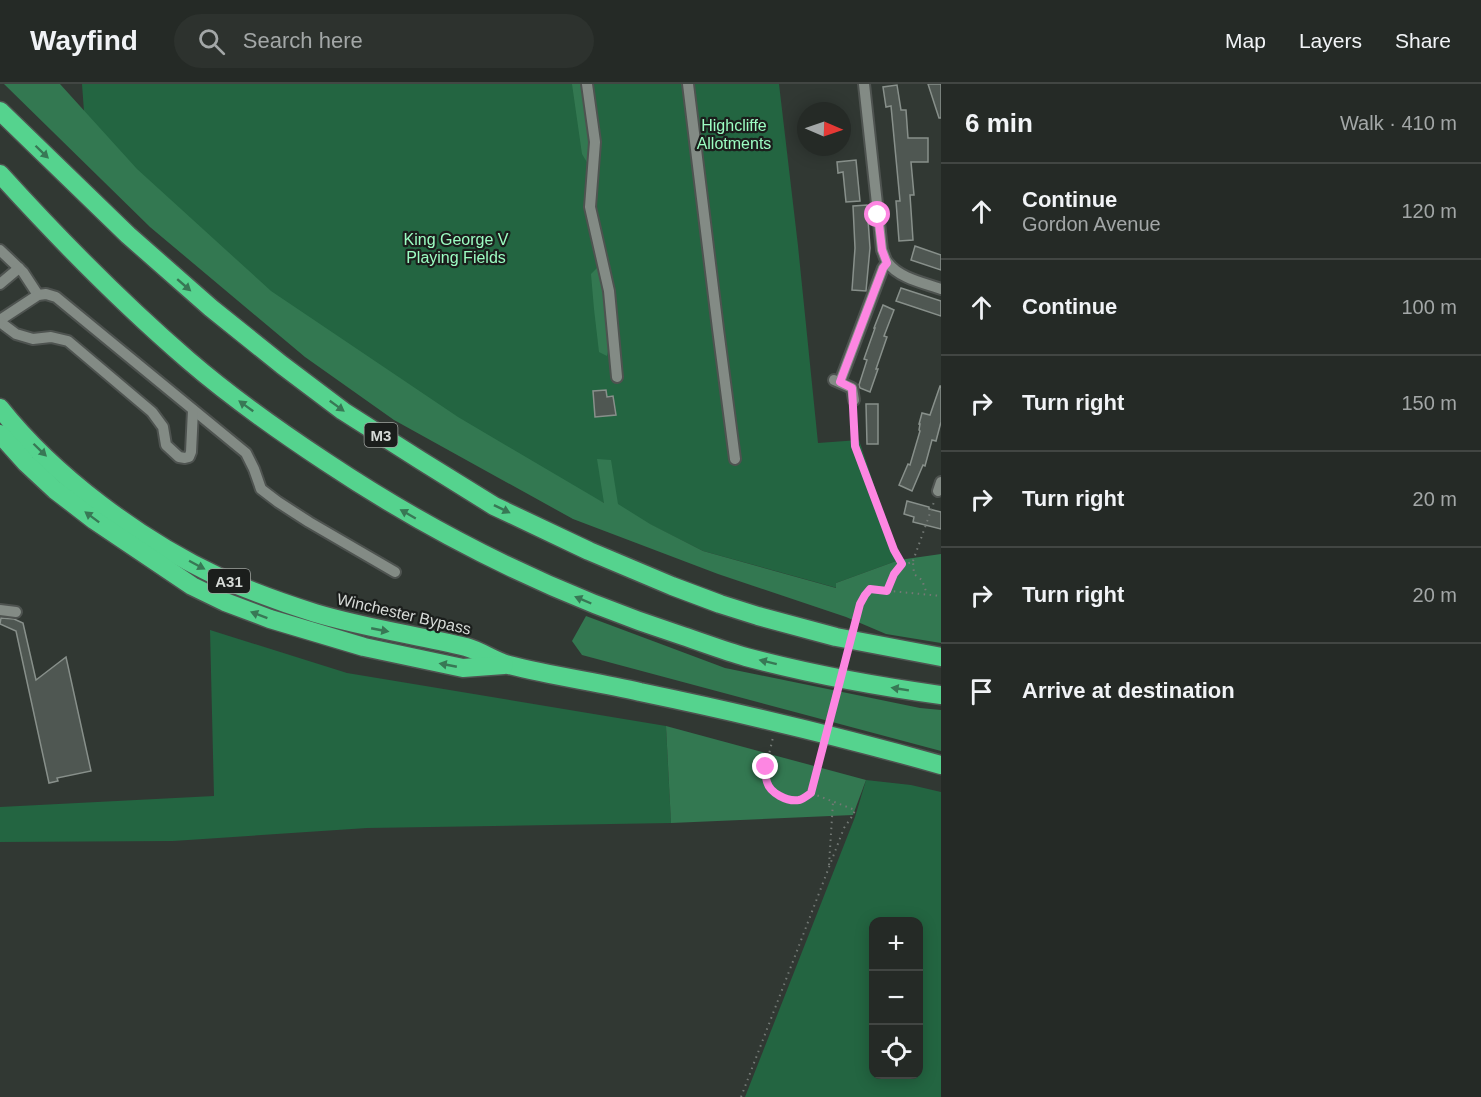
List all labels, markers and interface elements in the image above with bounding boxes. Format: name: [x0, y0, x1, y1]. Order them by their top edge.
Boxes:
search box: [174, 14, 594, 68]
text: Wayfind: [30, 25, 138, 56]
icon: search: [195, 25, 228, 58]
text: Search here: [243, 28, 363, 53]
text: Map: [1225, 29, 1266, 52]
text: Layers: [1299, 29, 1362, 52]
text: Share: [1395, 29, 1451, 52]
north arrow: [797, 102, 851, 156]
text: 6 min: [965, 108, 1033, 138]
text: Walk · 410 m: [1340, 112, 1457, 134]
park label: Highcliffe Allotments: [697, 117, 771, 152]
one-way arrow: [34, 144, 48, 158]
text: Continue: [1022, 187, 1117, 212]
icon: ahead: [965, 195, 998, 228]
text: 120 m: [1401, 200, 1457, 222]
route start: [864, 201, 890, 227]
text: Gordon Avenue: [1022, 213, 1161, 235]
park label: King George V Playing Fields: [404, 231, 509, 266]
one-way arrow: [176, 278, 191, 291]
icon: ahead: [965, 291, 998, 324]
text: Continue: [1022, 294, 1117, 319]
text: 100 m: [1401, 296, 1457, 318]
icon: right: [965, 387, 998, 420]
text: Turn right: [1022, 390, 1124, 415]
text: 150 m: [1401, 392, 1457, 414]
one-way arrow: [238, 400, 254, 412]
one-way arrow: [328, 400, 344, 412]
road number: M3: [364, 423, 398, 447]
one-way arrow: [32, 443, 46, 457]
icon: right: [965, 483, 998, 516]
text: Turn right: [1022, 486, 1124, 511]
text: 20 m: [1413, 488, 1457, 510]
one-way arrow: [494, 505, 511, 514]
one-way arrow: [400, 508, 416, 519]
one-way arrow: [84, 512, 99, 524]
one-way arrow: [188, 560, 205, 570]
road number: A31: [208, 569, 250, 593]
icon: right: [965, 579, 998, 612]
text: Turn right: [1022, 582, 1124, 607]
text: 20 m: [1413, 584, 1457, 606]
street label: Winchester Bypass: [335, 590, 473, 638]
one-way arrow: [574, 595, 592, 604]
one-way arrow: [250, 610, 268, 620]
one-way arrow: [371, 626, 390, 635]
one-way arrow: [758, 657, 776, 666]
one-way arrow: [438, 660, 457, 669]
icon: arrive: [965, 675, 998, 708]
text: Arrive at destination: [1022, 678, 1235, 703]
one-way arrow: [890, 684, 909, 693]
route end: [752, 753, 778, 779]
map controls: [869, 917, 923, 1079]
button: +: [869, 917, 923, 971]
button: −: [869, 971, 923, 1025]
button: locate: [869, 1025, 923, 1079]

